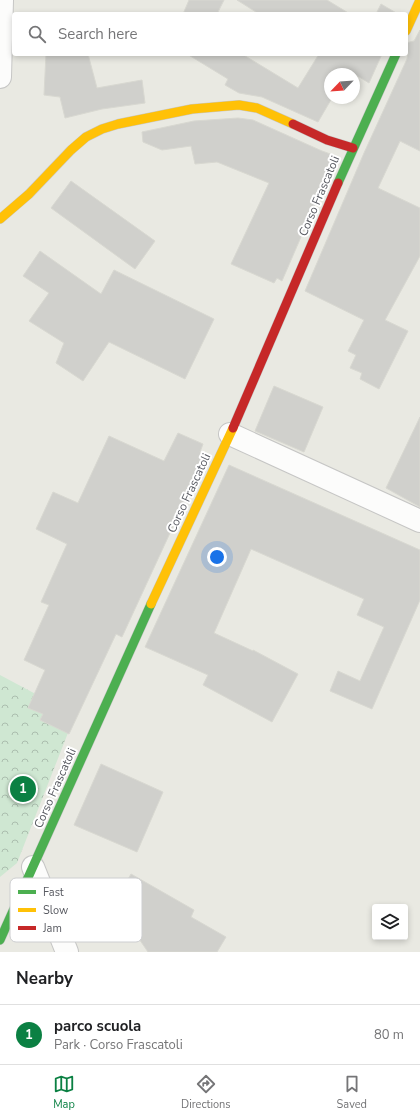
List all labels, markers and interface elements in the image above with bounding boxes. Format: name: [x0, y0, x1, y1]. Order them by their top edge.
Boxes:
search box: [12, 12, 408, 56]
icon: search: [26, 23, 48, 45]
text: Search here: [58, 24, 138, 44]
north arrow: [324, 68, 360, 104]
street label: Corso Frascatoli: [295, 153, 343, 239]
street label: Corso Frascatoli: [164, 451, 214, 535]
your location: [207, 547, 227, 567]
street label: Corso Frascatoli: [30, 745, 80, 831]
pin: 1: [10, 774, 36, 804]
legend: [10, 878, 142, 942]
text: Fast: [43, 885, 64, 900]
text: Slow: [43, 903, 68, 918]
map controls: [372, 904, 408, 940]
button: layers: [372, 904, 408, 940]
text: Jam: [42, 921, 62, 936]
text: Nearby: [16, 967, 73, 990]
text: parco scuola: [54, 1016, 141, 1036]
text: 1: [25, 1026, 33, 1044]
text: 80 m: [374, 1026, 404, 1044]
text: Park · Corso Frascatoli: [54, 1036, 183, 1054]
tab: Map: [53, 1073, 75, 1112]
tab: Directions: [181, 1073, 231, 1112]
tab: Saved: [337, 1073, 367, 1112]

